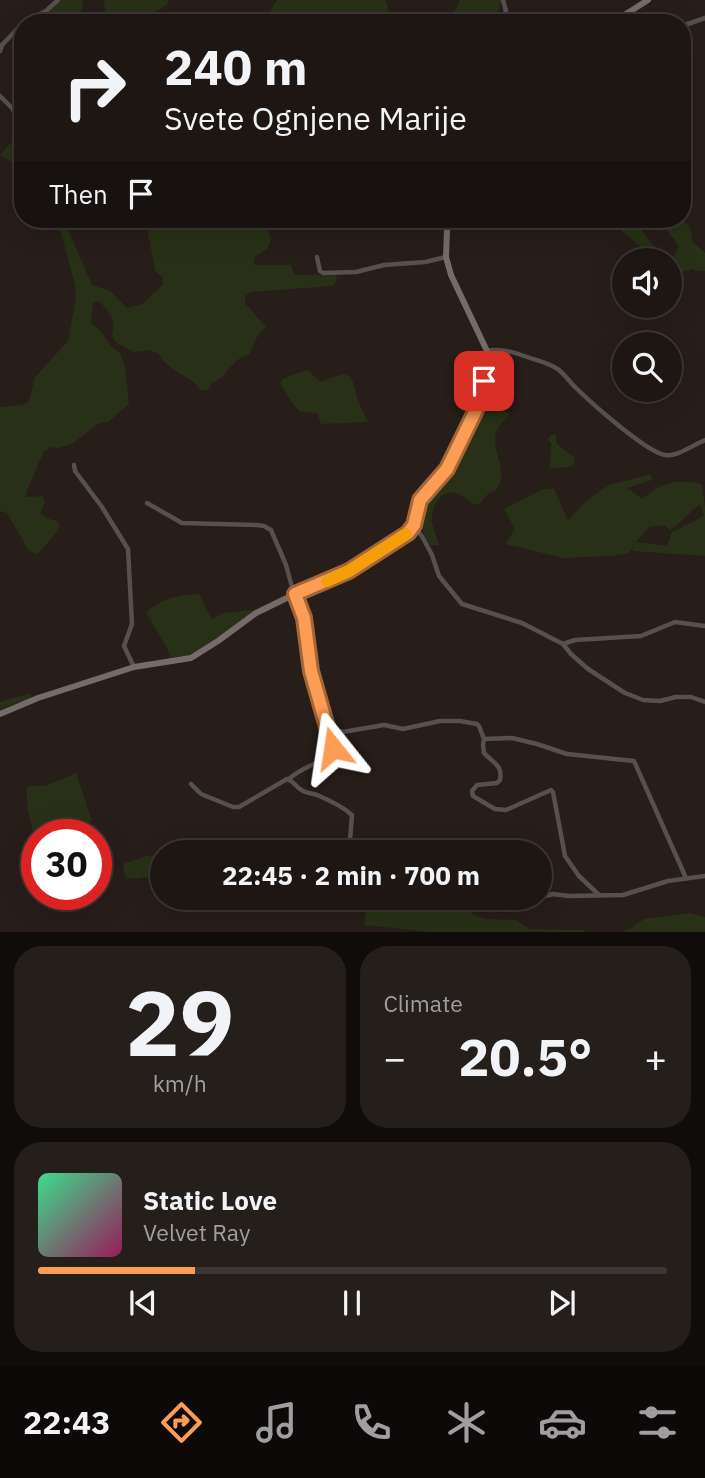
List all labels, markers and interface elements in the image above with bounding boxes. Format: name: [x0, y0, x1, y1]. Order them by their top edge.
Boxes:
text: 240 m: [164, 35, 308, 98]
icon: right: [49, 42, 140, 133]
text: Svete Ognjene Marije: [164, 97, 467, 139]
icon: arrive: [122, 175, 160, 213]
text: Then: [49, 177, 108, 211]
map controls: [612, 248, 682, 402]
button: sound: [612, 248, 682, 318]
button: search: [612, 332, 682, 402]
pin: [454, 351, 514, 411]
icon: arrive: [465, 362, 503, 400]
position arrow: [296, 711, 370, 785]
speed limit sign: 30: [21, 819, 112, 910]
text: 22:45 · 2 min · 700 m: [222, 858, 480, 892]
text: 29: [125, 963, 234, 1081]
text: Climate: [384, 988, 463, 1018]
text: 20.5°: [458, 1023, 592, 1090]
text: −: [384, 1033, 406, 1082]
text: +: [644, 1033, 667, 1082]
text: km/h: [153, 1068, 207, 1098]
text: Static Love: [143, 1183, 277, 1217]
text: Velvet Ray: [143, 1217, 250, 1247]
icon: previous: [124, 1284, 162, 1322]
icon: pause: [333, 1284, 371, 1322]
icon: next: [543, 1284, 581, 1322]
icon: directions: [157, 1398, 206, 1447]
icon: music: [252, 1398, 301, 1447]
icon: phone: [347, 1398, 396, 1447]
icon: climate: [442, 1398, 491, 1447]
icon: car: [538, 1398, 587, 1447]
icon: filters: [633, 1398, 682, 1447]
text: 22:43: [23, 1401, 110, 1443]

